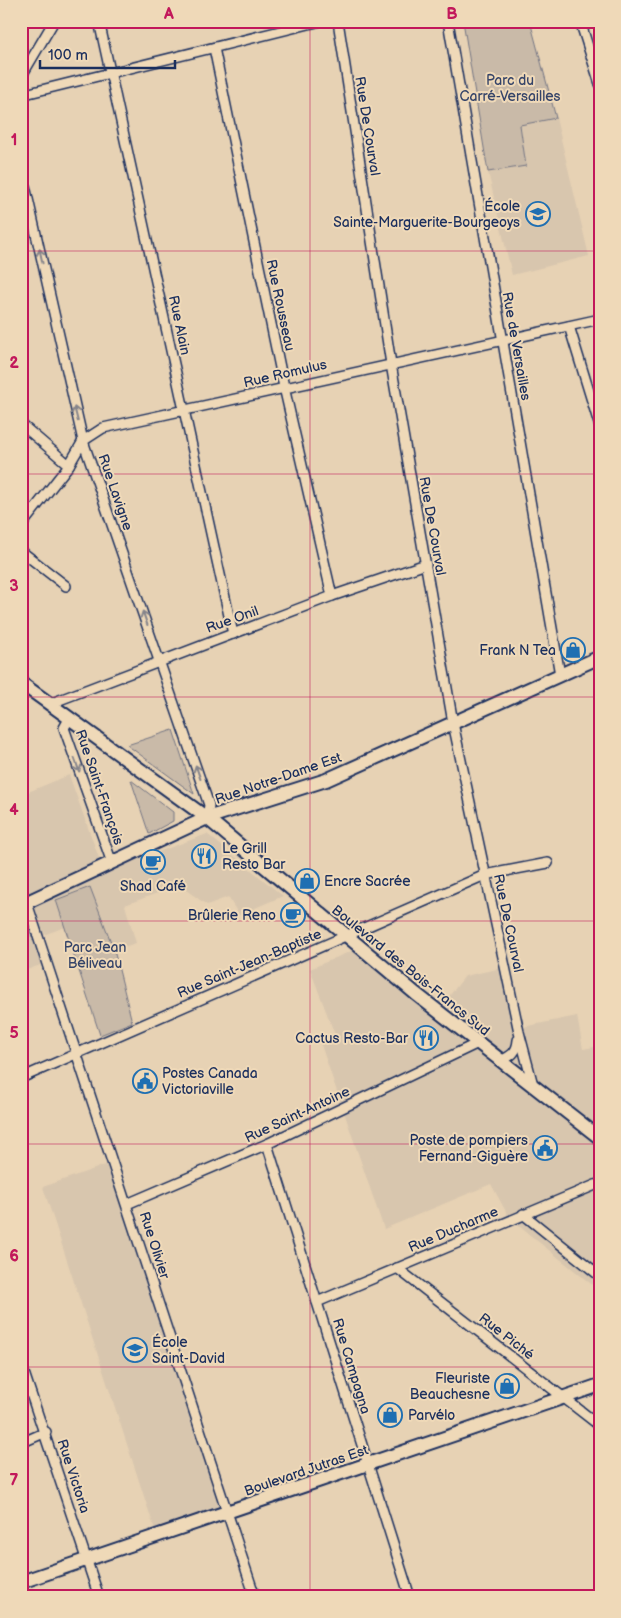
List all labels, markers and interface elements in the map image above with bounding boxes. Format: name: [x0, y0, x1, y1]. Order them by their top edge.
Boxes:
text: A: [163, 5, 174, 24]
text: B: [446, 5, 458, 24]
scale bar: [40, 38, 175, 70]
text: 100 m: [48, 46, 88, 65]
park label: Parc du Carré-Versailles: [460, 72, 561, 105]
street label: Rue De Courval: [351, 75, 384, 177]
text: 1: [11, 131, 17, 150]
place label: École Sainte-Marguerite-Bourgeoys: [333, 197, 520, 231]
school or university icon: École Sainte-Marguerite-Bourgeoys: [525, 201, 551, 227]
one-way arrow: [36, 248, 45, 264]
street label: Rue Rousseau: [262, 258, 299, 353]
street label: Rue de Versailles: [499, 290, 534, 402]
street label: Rue Alain: [165, 294, 194, 357]
text: 2: [9, 354, 19, 373]
street label: Rue Romulus: [242, 356, 328, 391]
one-way arrow: [71, 407, 80, 423]
street label: Rue Lavigne: [95, 452, 137, 533]
street label: Rue De Courval: [415, 475, 450, 577]
text: 3: [9, 577, 19, 596]
street label: Rue Onil: [204, 602, 261, 637]
one-way arrow: [139, 610, 149, 626]
shop icon: Frank N Tea: [560, 637, 586, 663]
place label: Frank N Tea: [479, 642, 556, 659]
street label: Rue Saint-François: [72, 727, 127, 847]
street label: Rue Notre-Dame Est: [213, 749, 344, 808]
one-way arrow: [73, 756, 82, 772]
one-way arrow: [192, 764, 202, 780]
text: 4: [9, 801, 19, 820]
place label: Le Grill Resto Bar: [222, 840, 286, 873]
restaurant icon: Le Grill Resto Bar: [191, 843, 217, 869]
cafe icon: Shad Café: [140, 849, 166, 875]
shop icon: Encre Sacrée: [294, 868, 320, 894]
street label: Rue De Courval: [490, 872, 527, 974]
place label: Encre Sacrée: [324, 873, 411, 890]
place label: Shad Café: [120, 878, 187, 895]
street label: Boulevard des Bois-Francs Sud: [328, 901, 493, 1039]
cafe icon: Brûlerie Reno: [280, 902, 306, 928]
place label: Brûlerie Reno: [188, 907, 276, 924]
street label: Rue Saint-Jean-Baptiste: [175, 925, 324, 1002]
park label: Parc Jean Béliveau: [64, 939, 126, 972]
text: 5: [9, 1024, 19, 1043]
restaurant icon: Cactus Resto-Bar: [413, 1025, 439, 1051]
place label: Cactus Resto-Bar: [295, 1030, 409, 1047]
place label: Postes Canada Victoriaville: [162, 1065, 258, 1098]
public building icon: Postes Canada Victoriaville: [132, 1068, 158, 1094]
street label: Rue Saint-Antoine: [242, 1083, 353, 1146]
place label: Poste de pompiers Fernand-Giguère: [409, 1132, 528, 1165]
public building icon: Poste de pompiers Fernand-Giguère: [532, 1135, 558, 1161]
street label: Rue Ducharme: [406, 1203, 501, 1256]
street label: Rue Olivier: [136, 1209, 174, 1282]
text: 6: [9, 1247, 19, 1266]
street label: Rue Piché: [476, 1310, 538, 1364]
street label: Rue Campagna: [329, 1316, 374, 1416]
place label: École Saint-David: [152, 1333, 225, 1367]
school or university icon: École Saint-David: [122, 1337, 148, 1363]
place label: Fleuriste Beauchesne: [410, 1370, 490, 1403]
shop icon: Fleuriste Beauchesne: [494, 1373, 520, 1399]
shop icon: Parvélo: [377, 1402, 403, 1428]
place label: Parvélo: [408, 1407, 455, 1424]
street label: Rue Victoria: [54, 1437, 94, 1515]
street label: Boulevard Jutras Est: [242, 1441, 371, 1500]
text: 7: [10, 1471, 19, 1490]

